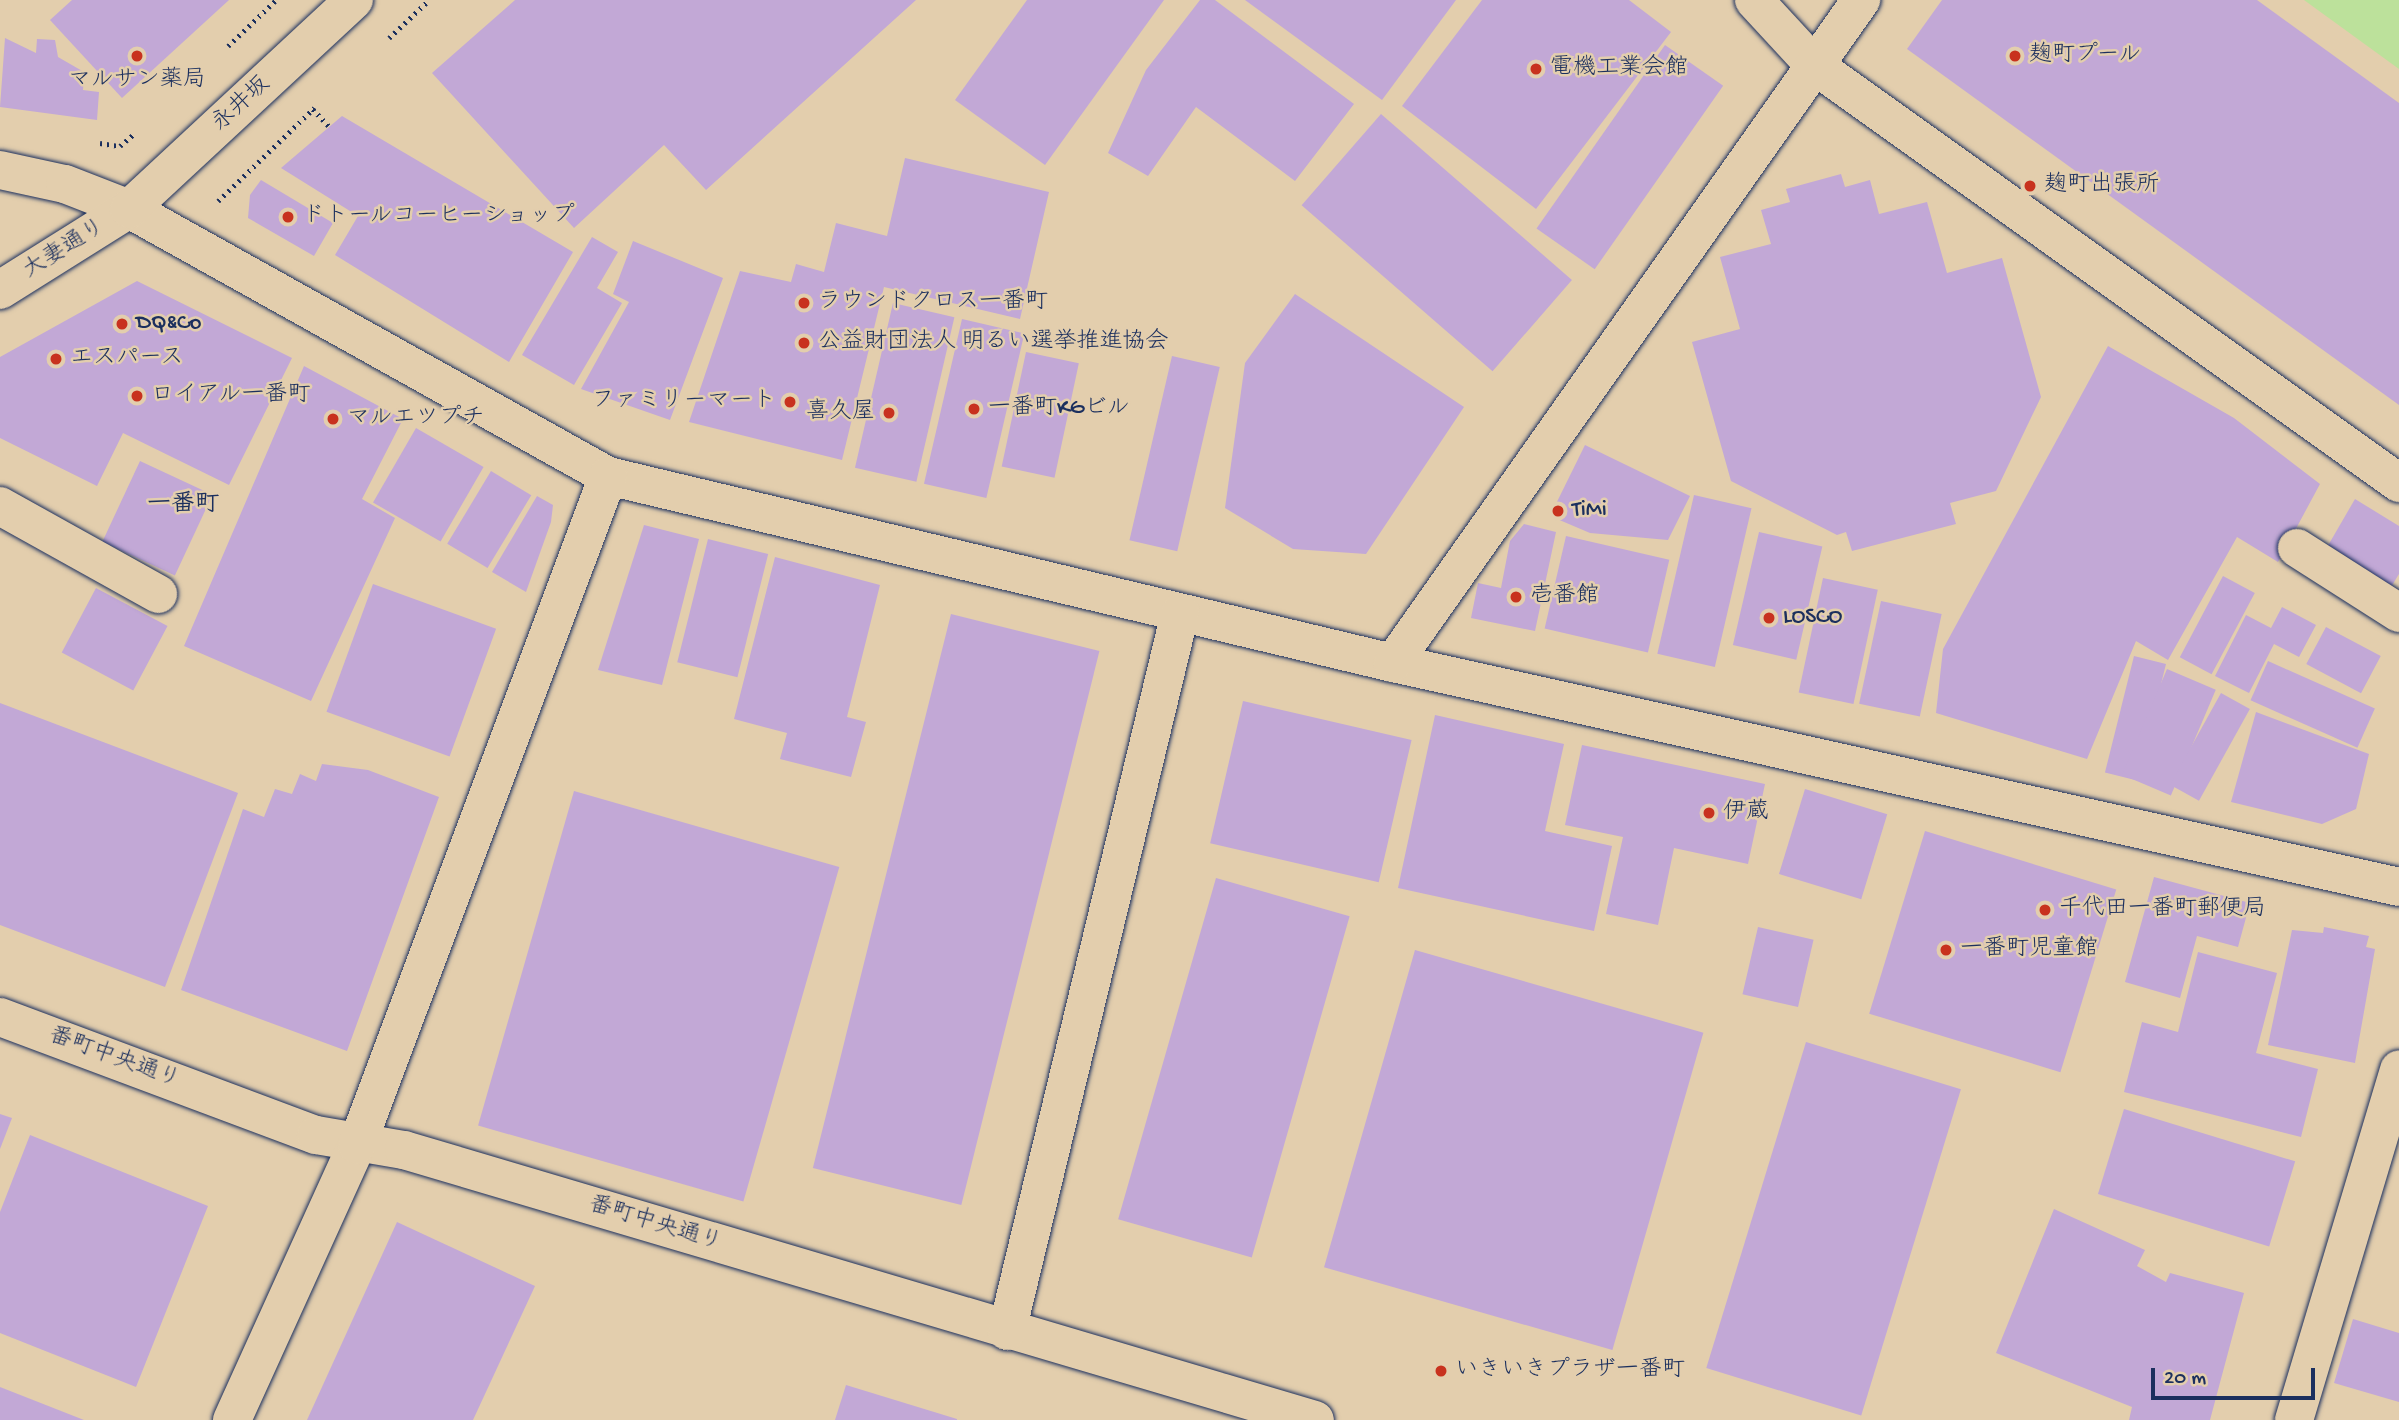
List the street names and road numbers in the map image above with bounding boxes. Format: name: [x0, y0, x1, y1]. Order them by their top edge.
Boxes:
street label: 永井坂: [207, 71, 277, 139]
street label: 大妻通り: [19, 214, 111, 286]
street label: 番町中央通り: [44, 1022, 184, 1096]
street label: 番町中央通り: [585, 1192, 725, 1258]

